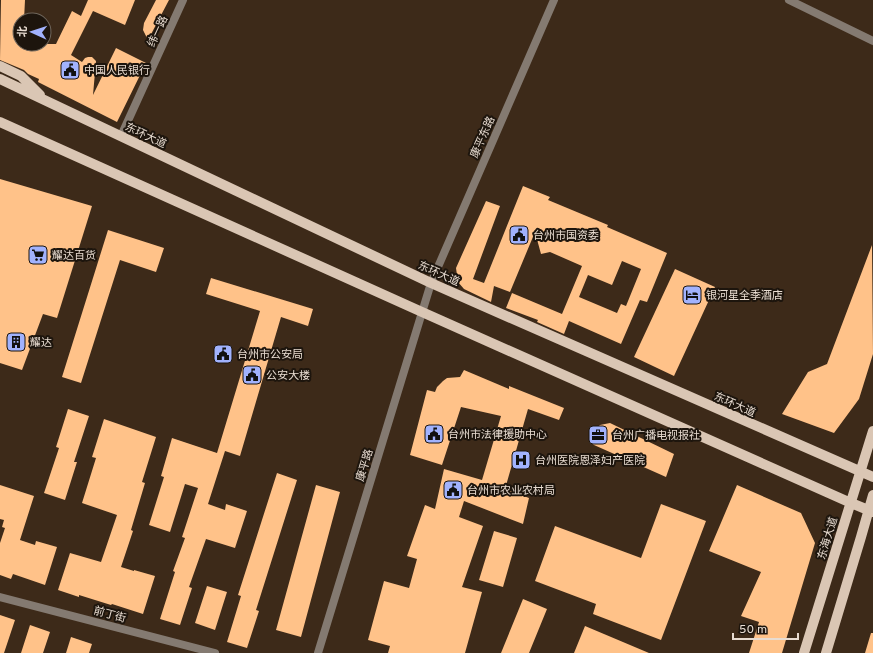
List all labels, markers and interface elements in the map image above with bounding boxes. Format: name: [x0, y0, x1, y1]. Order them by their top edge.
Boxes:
north arrow: [12, 12, 52, 52]
street label: 纬一路: [145, 14, 171, 49]
text: 北: [16, 26, 30, 37]
public building icon: 中国人民银行: [59, 59, 81, 81]
place label: 中国人民银行: [84, 64, 150, 78]
street label: 康平东路: [468, 114, 498, 160]
street label: 东环大道: [123, 120, 168, 152]
public building icon: 台州市国资委: [508, 224, 530, 246]
place label: 台州市国资委: [533, 229, 599, 243]
supermarket icon: 耀达百货: [27, 244, 49, 266]
place label: 耀达百货: [52, 249, 96, 263]
street label: 东环大道: [416, 259, 462, 289]
hotel icon: 银河星全季酒店: [681, 284, 703, 306]
place label: 银河星全季酒店: [706, 289, 783, 303]
building icon: 耀达: [5, 331, 27, 353]
place label: 耀达: [30, 336, 52, 350]
public building icon: 台州市公安局: [212, 343, 234, 365]
place label: 台州市公安局: [237, 348, 303, 362]
public building icon: 公安大楼: [241, 364, 263, 386]
place label: 公安大楼: [266, 369, 310, 383]
street label: 东环大道: [712, 390, 758, 420]
public building icon: 台州市法律援助中心: [423, 423, 445, 445]
office icon: 台州广播电视报社: [587, 424, 609, 446]
place label: 台州市法律援助中心: [448, 428, 547, 442]
place label: 台州广播电视报社: [612, 429, 700, 443]
street label: 康平路: [353, 447, 376, 483]
hospital icon: 台州医院恩泽妇产医院: [510, 449, 532, 471]
place label: 台州医院恩泽妇产医院: [535, 454, 645, 468]
public building icon: 台州市农业农村局: [442, 479, 464, 501]
place label: 台州市农业农村局: [467, 484, 555, 498]
street label: 东海大道: [815, 515, 841, 561]
street label: 前丁街: [92, 604, 127, 626]
scale bar: [733, 615, 798, 641]
text: 50 m: [739, 622, 767, 638]

